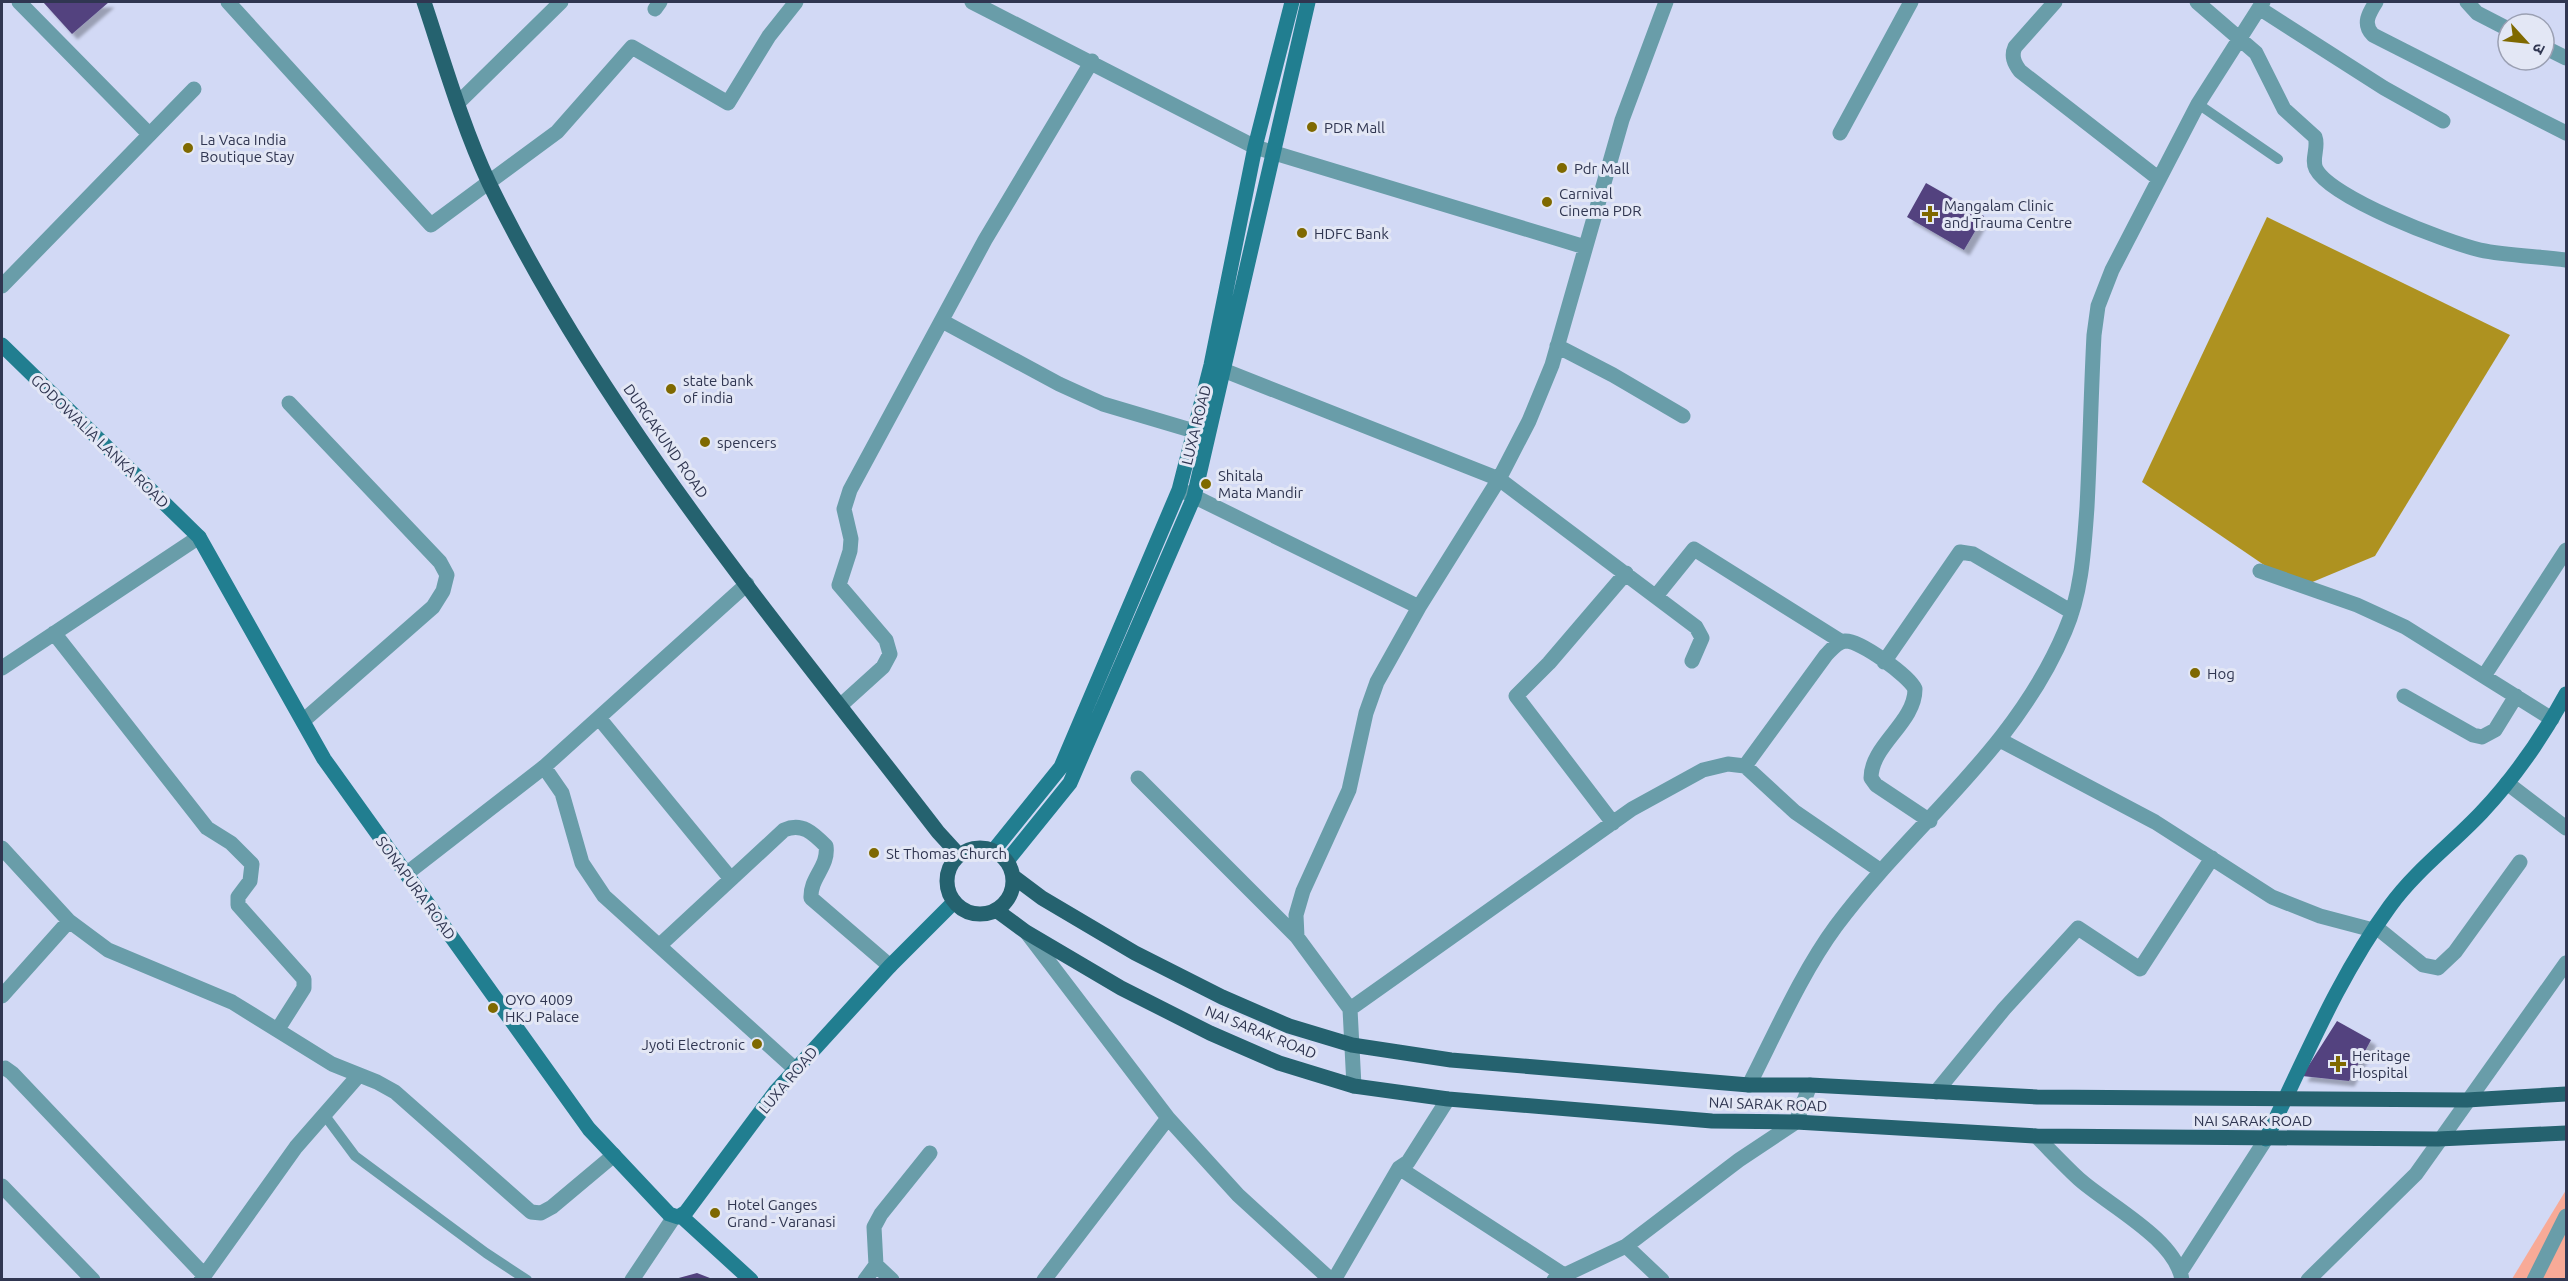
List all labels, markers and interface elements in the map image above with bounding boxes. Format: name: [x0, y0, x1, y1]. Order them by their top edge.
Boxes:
north arrow: [2496, 12, 2556, 72]
text: उ: [2529, 41, 2550, 58]
place label: PDR Mall: [1324, 119, 1385, 136]
marker: PDR Mall: [1305, 120, 1319, 134]
place label: La Vaca India Boutique Stay: [200, 131, 294, 165]
marker: La Vaca India Boutique Stay: [181, 141, 195, 155]
place label: Pdr Mall: [1574, 160, 1629, 177]
marker: Pdr Mall: [1555, 161, 1569, 175]
place label: Carnival Cinema PDR: [1559, 185, 1642, 219]
marker: Carnival Cinema PDR: [1540, 195, 1554, 209]
place label: Mangalam Clinic and Trauma Centre: [1944, 197, 2072, 231]
marker: Mangalam Clinic and Trauma Centre: [1921, 205, 1939, 223]
place label: HDFC Bank: [1314, 225, 1389, 242]
marker: HDFC Bank: [1295, 226, 1309, 240]
street label: GODOWALIA LANKA ROAD: [28, 371, 172, 511]
place label: state bank of india: [683, 372, 754, 406]
street label: DURGAKUND ROAD: [620, 381, 712, 501]
marker: state bank of india: [664, 382, 678, 396]
street label: LUXA ROAD: [1178, 383, 1214, 467]
place label: spencers: [717, 434, 777, 451]
marker: spencers: [698, 435, 712, 449]
place label: Shitala Mata Mandir: [1218, 467, 1303, 501]
marker: Shitala Mata Mandir: [1199, 477, 1213, 491]
place label: Hog: [2207, 665, 2235, 682]
marker: Hog: [2188, 666, 2202, 680]
street label: SONAPURA ROAD: [373, 833, 459, 943]
place label: St Thomas Church: [886, 845, 1007, 862]
marker: St Thomas Church: [867, 846, 881, 860]
place label: OYO 4009 HKJ Palace: [505, 991, 579, 1025]
marker: OYO 4009 HKJ Palace: [486, 1001, 500, 1015]
street label: NAI SARAK ROAD: [1203, 1002, 1319, 1062]
place label: Jyoti Electronic: [642, 1036, 745, 1053]
marker: Jyoti Electronic: [750, 1037, 764, 1051]
street label: LUXA ROAD: [755, 1043, 821, 1117]
place label: Heritage Hospital: [2352, 1047, 2411, 1081]
marker: Heritage Hospital: [2329, 1055, 2347, 1073]
street label: NAI SARAK ROAD: [1708, 1093, 1828, 1115]
street label: NAI SARAK ROAD: [2194, 1112, 2312, 1129]
place label: Hotel Ganges Grand - Varanasi: [727, 1196, 836, 1230]
marker: Hotel Ganges Grand - Varanasi: [708, 1206, 722, 1220]

